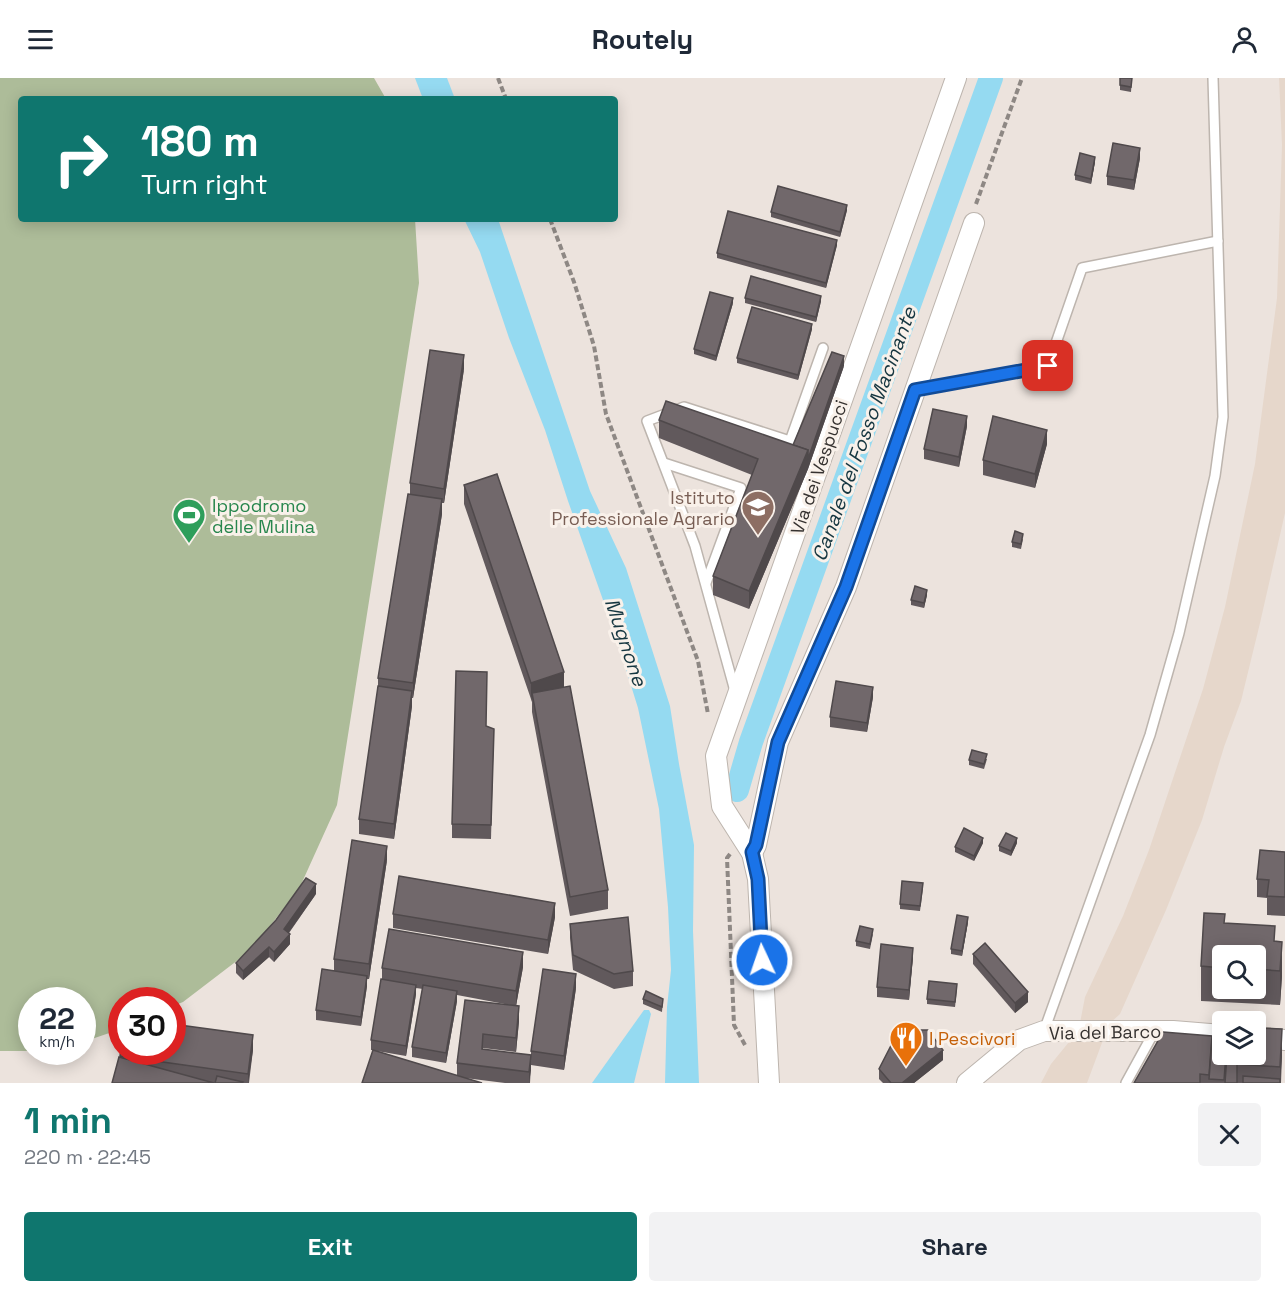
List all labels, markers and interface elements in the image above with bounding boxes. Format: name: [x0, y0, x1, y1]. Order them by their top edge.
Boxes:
text: Routely: [592, 22, 693, 57]
icon: menu: [24, 23, 57, 56]
icon: person: [1228, 23, 1261, 56]
text: 180 m: [141, 115, 259, 168]
icon: right: [42, 120, 120, 198]
text: Turn right: [141, 167, 268, 202]
water label: Canale del Fosso Macinante: [806, 302, 922, 564]
pin: [1022, 340, 1073, 391]
icon: arrive: [1031, 349, 1064, 382]
street label: Via dei Vespucci: [785, 397, 853, 537]
place label: Istituto Professionale Agrario: [551, 486, 735, 530]
school or university icon: Istituto Professionale Agrario: [740, 489, 776, 536]
place label: Ippodromo delle Mulina: [212, 494, 315, 538]
sports icon: Ippodromo delle Mulina: [171, 497, 207, 544]
water label: Mugnone: [599, 595, 653, 690]
position arrow: [730, 928, 794, 992]
map controls: [1212, 945, 1266, 1065]
button: search: [1212, 945, 1266, 999]
speed limit sign: 30: [108, 987, 186, 1065]
text: 22: [39, 999, 75, 1038]
button: layers: [1212, 1011, 1266, 1065]
restaurant icon: I Pescivori: [888, 1020, 924, 1067]
street label: Via del Barco: [1049, 1020, 1161, 1044]
place label: I Pescivori: [929, 1027, 1016, 1050]
text: km/h: [39, 1032, 75, 1051]
text: 1 min: [24, 1098, 112, 1144]
button: close: [1198, 1103, 1261, 1166]
text: 220 m · 22:45: [24, 1144, 151, 1170]
button: Exit: [24, 1212, 637, 1281]
button: Share: [649, 1212, 1261, 1281]

